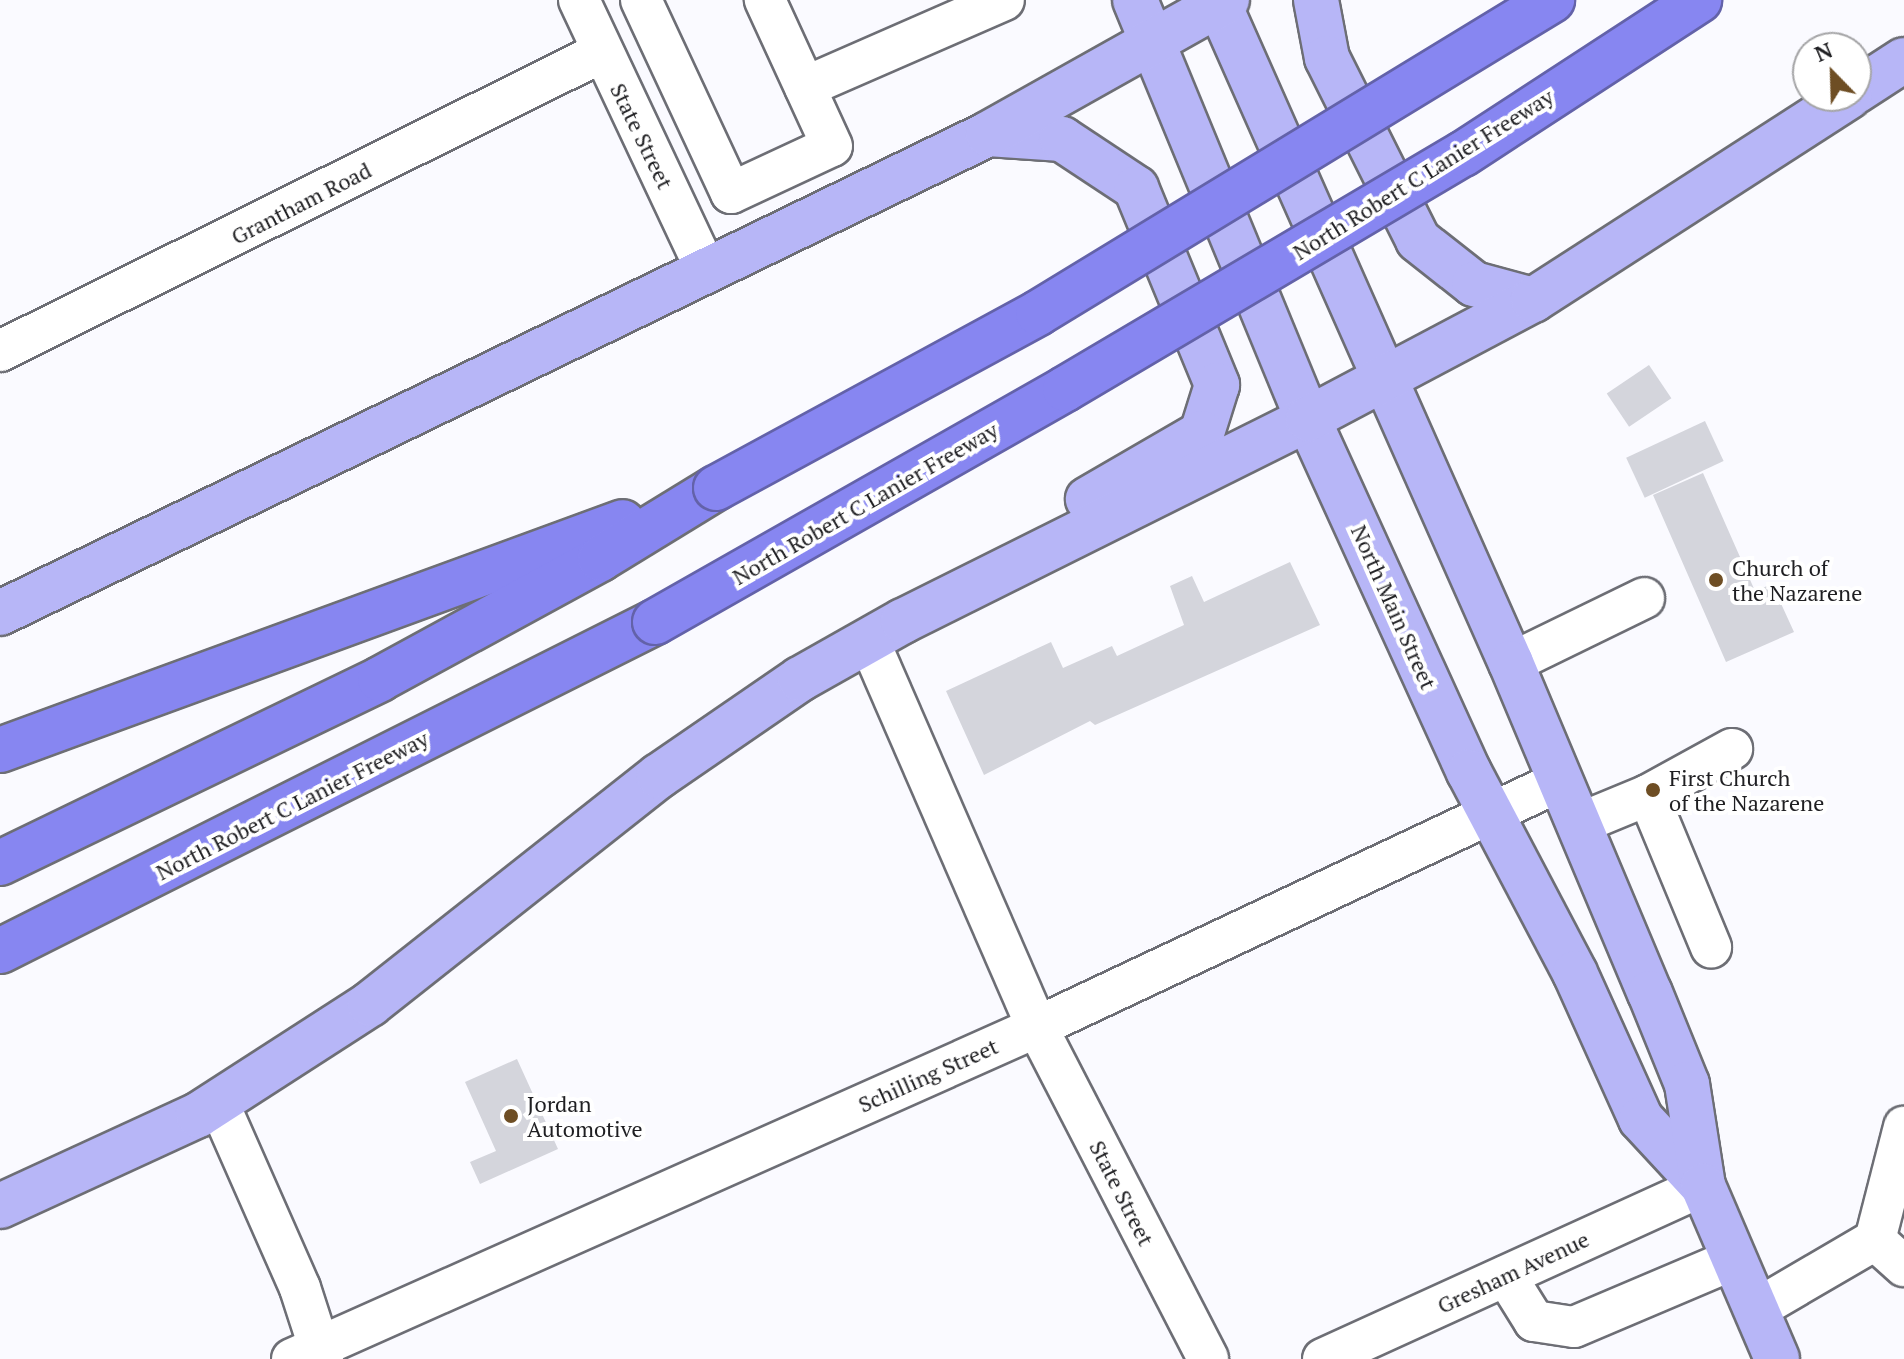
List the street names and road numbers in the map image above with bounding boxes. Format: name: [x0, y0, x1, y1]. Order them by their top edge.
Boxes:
street label: State Street: [605, 79, 679, 193]
street label: North Robert C Lanier Freeway: [1288, 83, 1558, 265]
street label: Grantham Road: [227, 156, 375, 250]
street label: North Robert C Lanier Freeway: [728, 416, 1002, 590]
street label: North Main Street: [1346, 521, 1442, 693]
street label: North Robert C Lanier Freeway: [151, 725, 433, 885]
street label: Schilling Street: [854, 1032, 1002, 1118]
street label: State Street: [1084, 1136, 1160, 1250]
street label: Gresham Avenue: [1433, 1225, 1593, 1319]

